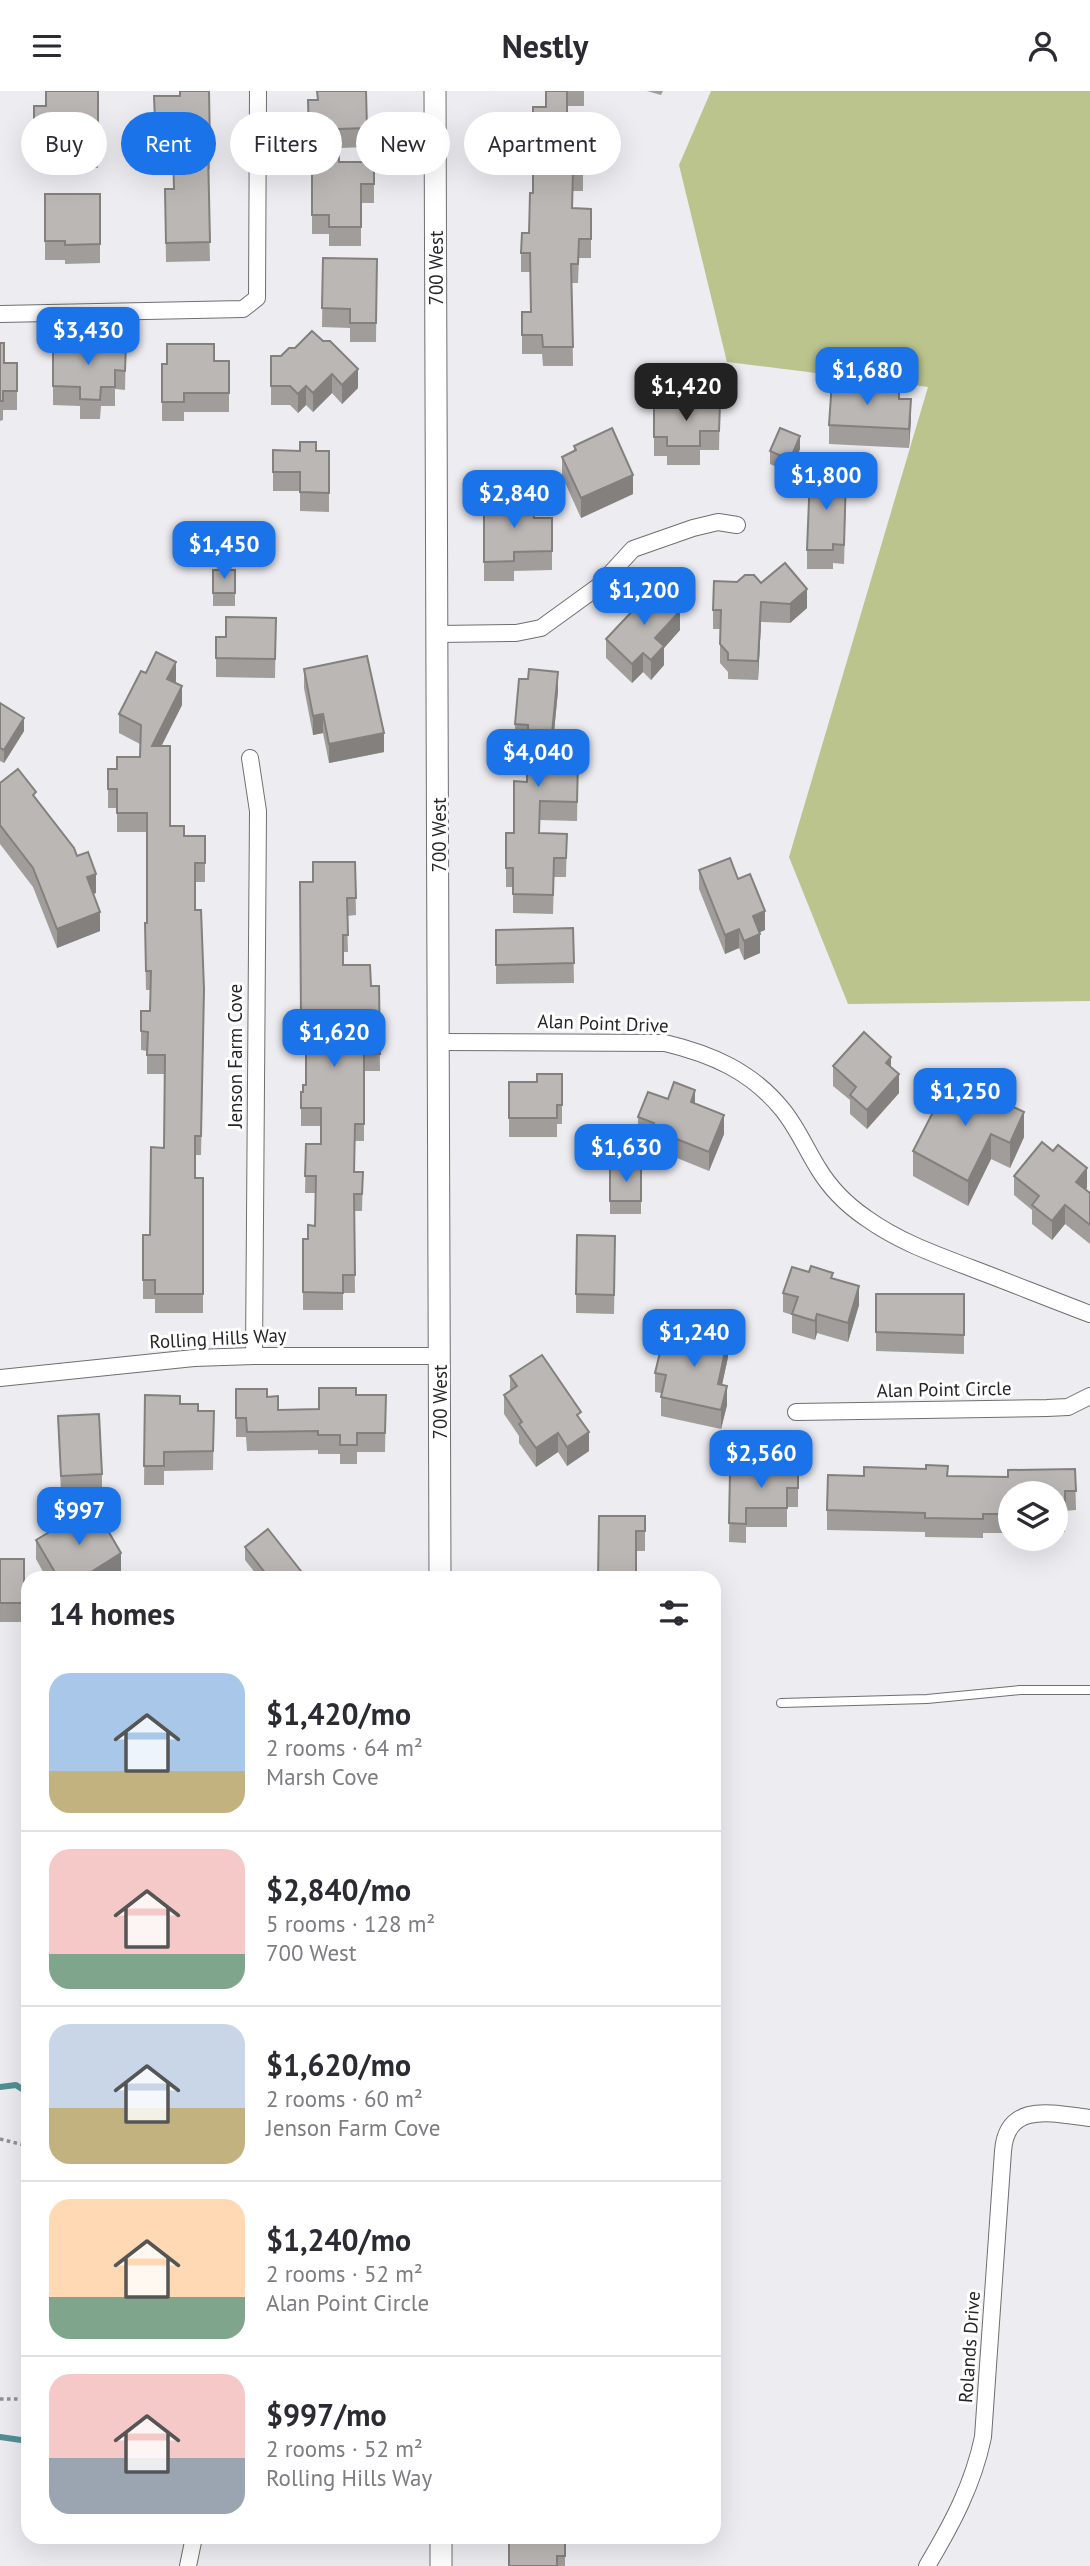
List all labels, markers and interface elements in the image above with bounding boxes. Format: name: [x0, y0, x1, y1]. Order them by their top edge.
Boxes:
text: Nestly: [502, 25, 588, 67]
icon: menu: [28, 27, 66, 65]
icon: person: [1024, 27, 1062, 65]
chip: Buy: [21, 112, 107, 175]
chip: Rent: [121, 112, 216, 175]
chip: Filters: [230, 112, 342, 175]
chip: New: [356, 112, 450, 175]
chip: Apartment: [464, 112, 621, 175]
street label: 700 West: [424, 230, 448, 305]
pin: $3,430: [31, 307, 145, 367]
text: $3,430: [52, 315, 124, 344]
pin: $1,680: [810, 347, 924, 407]
text: $1,680: [831, 355, 903, 384]
pin: $1,420: [629, 363, 743, 423]
text: $1,420: [650, 371, 722, 400]
pin: $1,800: [769, 453, 883, 512]
text: $1,800: [790, 460, 862, 489]
pin: $2,840: [457, 471, 571, 530]
text: $2,840: [478, 478, 550, 507]
pin: $1,450: [167, 521, 281, 581]
text: $1,450: [188, 529, 260, 558]
pin: $1,200: [587, 567, 701, 627]
text: $1,200: [608, 575, 680, 604]
pin: $4,040: [481, 729, 595, 789]
text: $4,040: [502, 737, 574, 766]
street label: 700 West: [427, 797, 451, 872]
street label: Jenson Farm Cove: [223, 984, 247, 1129]
pin: $1,620: [277, 1009, 391, 1069]
street label: Alan Point Drive: [537, 1009, 669, 1037]
text: $1,620: [298, 1017, 370, 1046]
pin: $1,250: [908, 1069, 1022, 1128]
text: $1,250: [929, 1076, 1001, 1105]
pin: $1,630: [569, 1125, 683, 1184]
text: $1,630: [590, 1132, 662, 1161]
pin: $1,240: [637, 1309, 751, 1369]
text: $1,240: [658, 1317, 730, 1346]
street label: Rolling Hills Way: [149, 1322, 287, 1354]
street label: 700 West: [428, 1364, 452, 1439]
street label: Alan Point Circle: [876, 1376, 1012, 1402]
pin: $2,560: [704, 1431, 818, 1490]
text: $2,560: [725, 1438, 797, 1467]
map controls: [998, 1481, 1068, 1551]
button: layers: [998, 1481, 1068, 1551]
pin: $997: [38, 1487, 120, 1547]
text: $997: [53, 1495, 105, 1524]
text: 14 homes: [49, 1594, 175, 1633]
icon: filters: [655, 1594, 693, 1632]
text: $1,420/mo: [266, 1694, 411, 1733]
icon: home: [105, 1701, 189, 1785]
text: 2 rooms · 64 m²: [266, 1733, 423, 1762]
text: Marsh Cove: [266, 1762, 379, 1791]
text: $2,840/mo: [266, 1870, 411, 1909]
icon: home: [105, 1877, 189, 1961]
text: 5 rooms · 128 m²: [266, 1909, 435, 1938]
text: 700 West: [266, 1938, 357, 1967]
text: $1,620/mo: [266, 2045, 411, 2084]
icon: home: [105, 2052, 189, 2136]
text: 2 rooms · 60 m²: [266, 2084, 423, 2113]
text: Jenson Farm Cove: [266, 2113, 441, 2142]
text: $1,240/mo: [266, 2220, 411, 2259]
icon: home: [105, 2227, 189, 2311]
text: 2 rooms · 52 m²: [266, 2259, 423, 2288]
text: Alan Point Circle: [266, 2288, 429, 2317]
street label: Rolands Drive: [953, 2290, 985, 2404]
text: $997/mo: [266, 2395, 387, 2434]
icon: home: [105, 2402, 189, 2486]
text: 2 rooms · 52 m²: [266, 2434, 423, 2463]
text: Rolling Hills Way: [266, 2463, 432, 2492]

